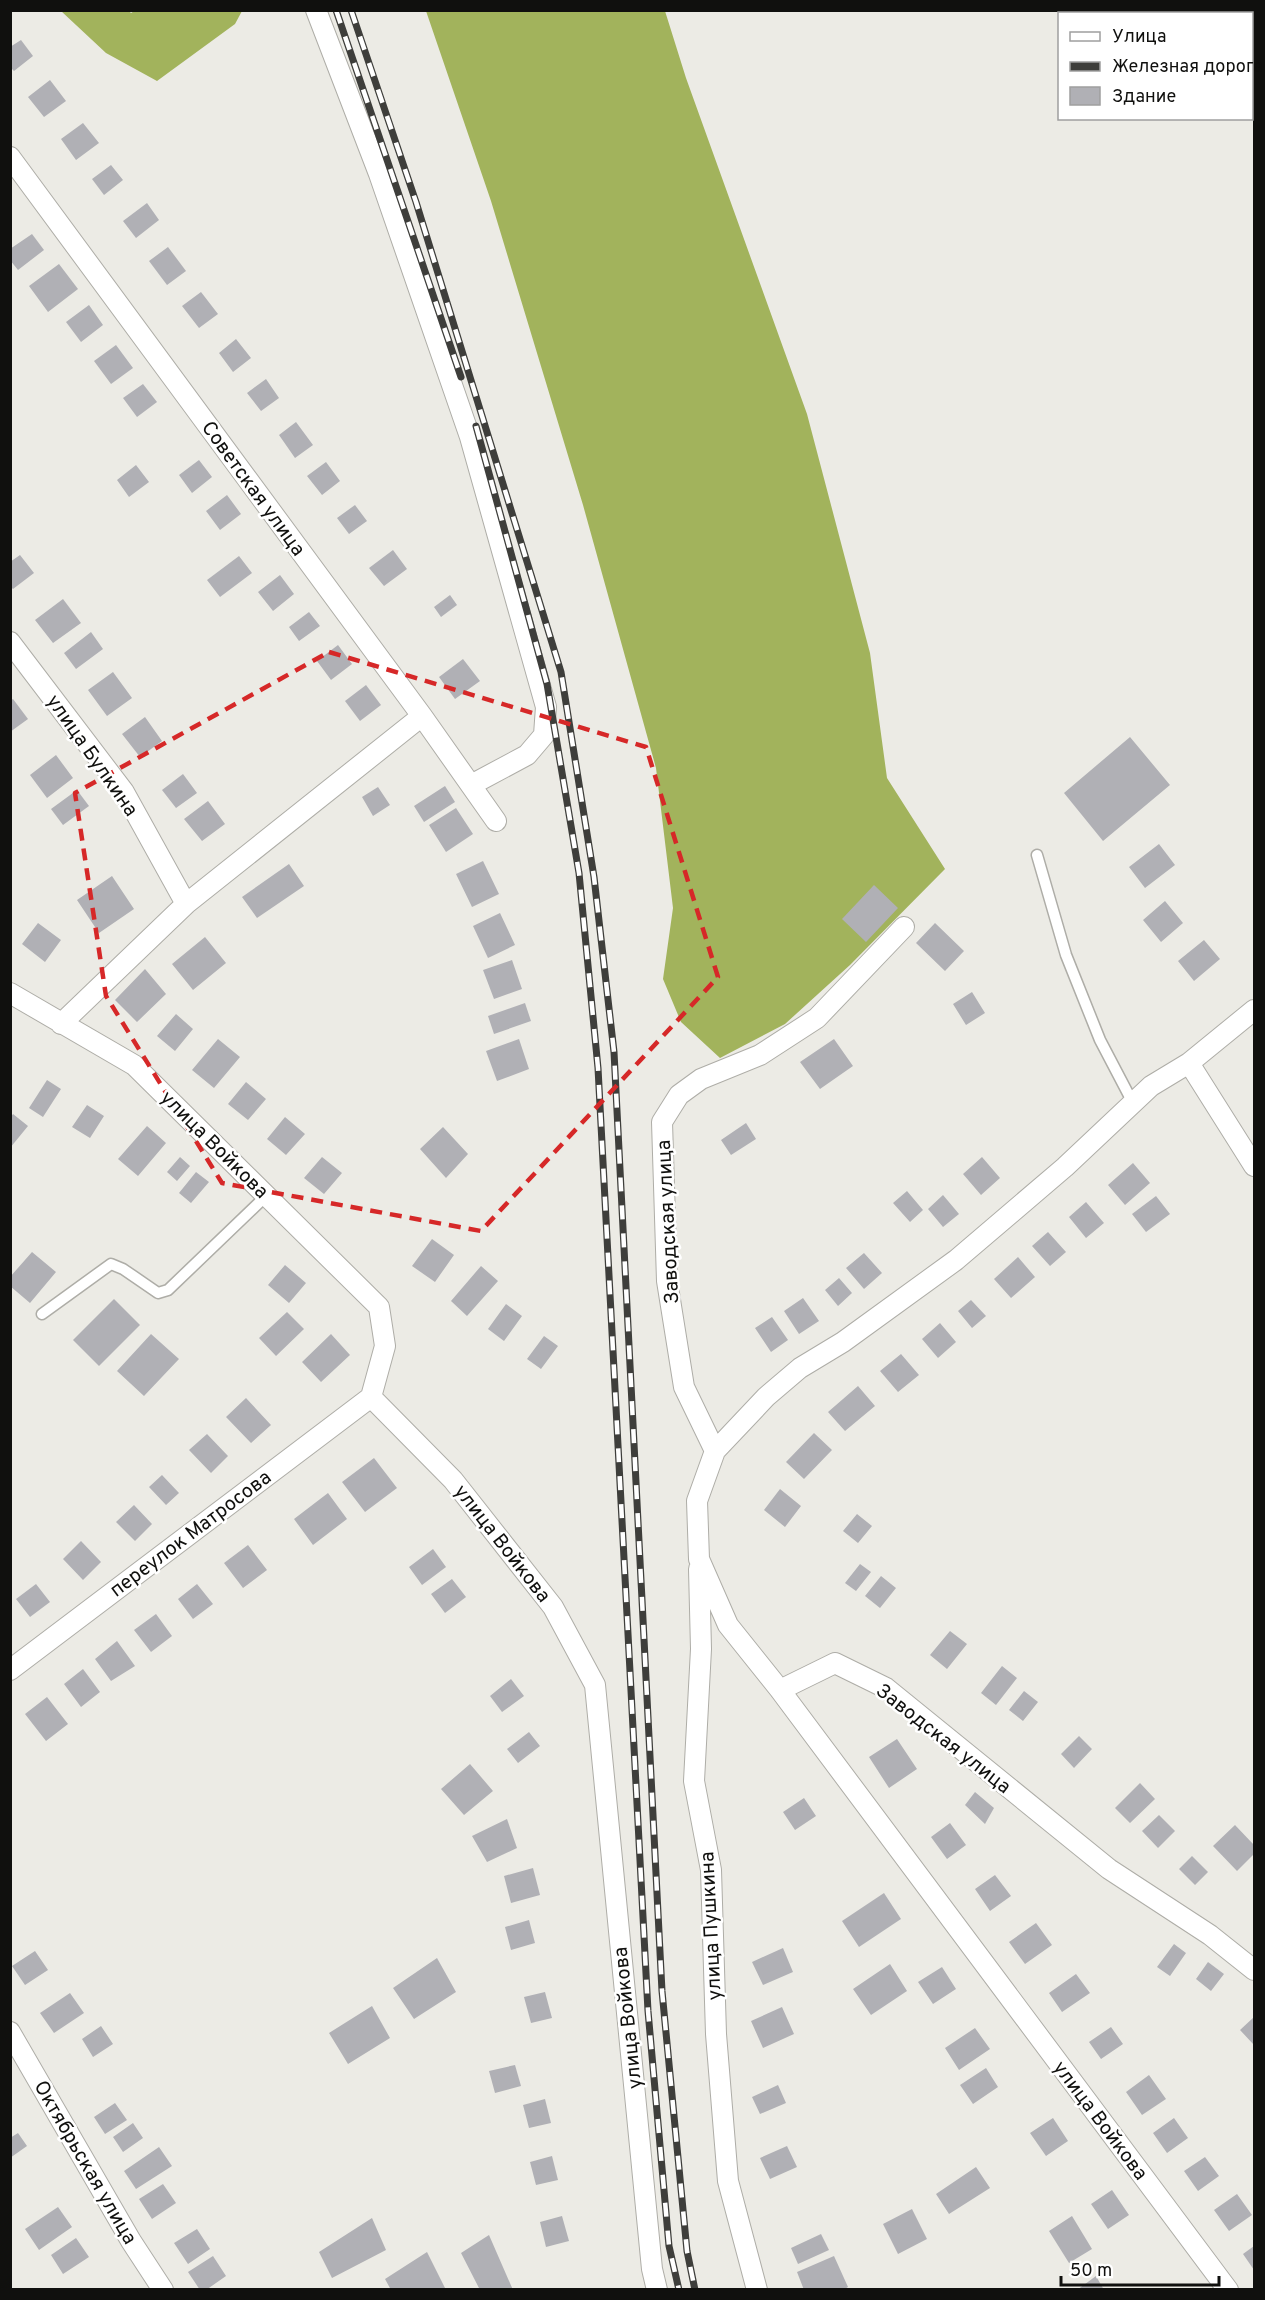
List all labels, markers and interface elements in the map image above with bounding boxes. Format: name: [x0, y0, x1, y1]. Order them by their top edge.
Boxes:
legend: [1058, 12, 1253, 120]
text: Улица: [1112, 26, 1166, 49]
text: Железная дорога: [1112, 56, 1263, 79]
text: Здание: [1112, 86, 1176, 109]
street label: Советская улица: [195, 416, 310, 562]
street label: улица Булкина: [40, 690, 143, 822]
street label: улица Войкова: [154, 1086, 273, 1205]
street label: Заводская улица: [652, 1139, 686, 1305]
street label: переулок Матросова: [105, 1465, 277, 1604]
street label: улица Войкова: [447, 1480, 556, 1609]
street label: Заводская улица: [870, 1679, 1016, 1800]
street label: улица Пушкина: [695, 1851, 729, 2001]
street label: улица Войкова: [609, 1945, 649, 2090]
street label: улица Войкова: [1046, 2056, 1153, 2186]
street label: Октябрьская улица: [27, 2076, 142, 2250]
scale bar: [1061, 2249, 1218, 2287]
text: 50 m: [1070, 2260, 1112, 2283]

